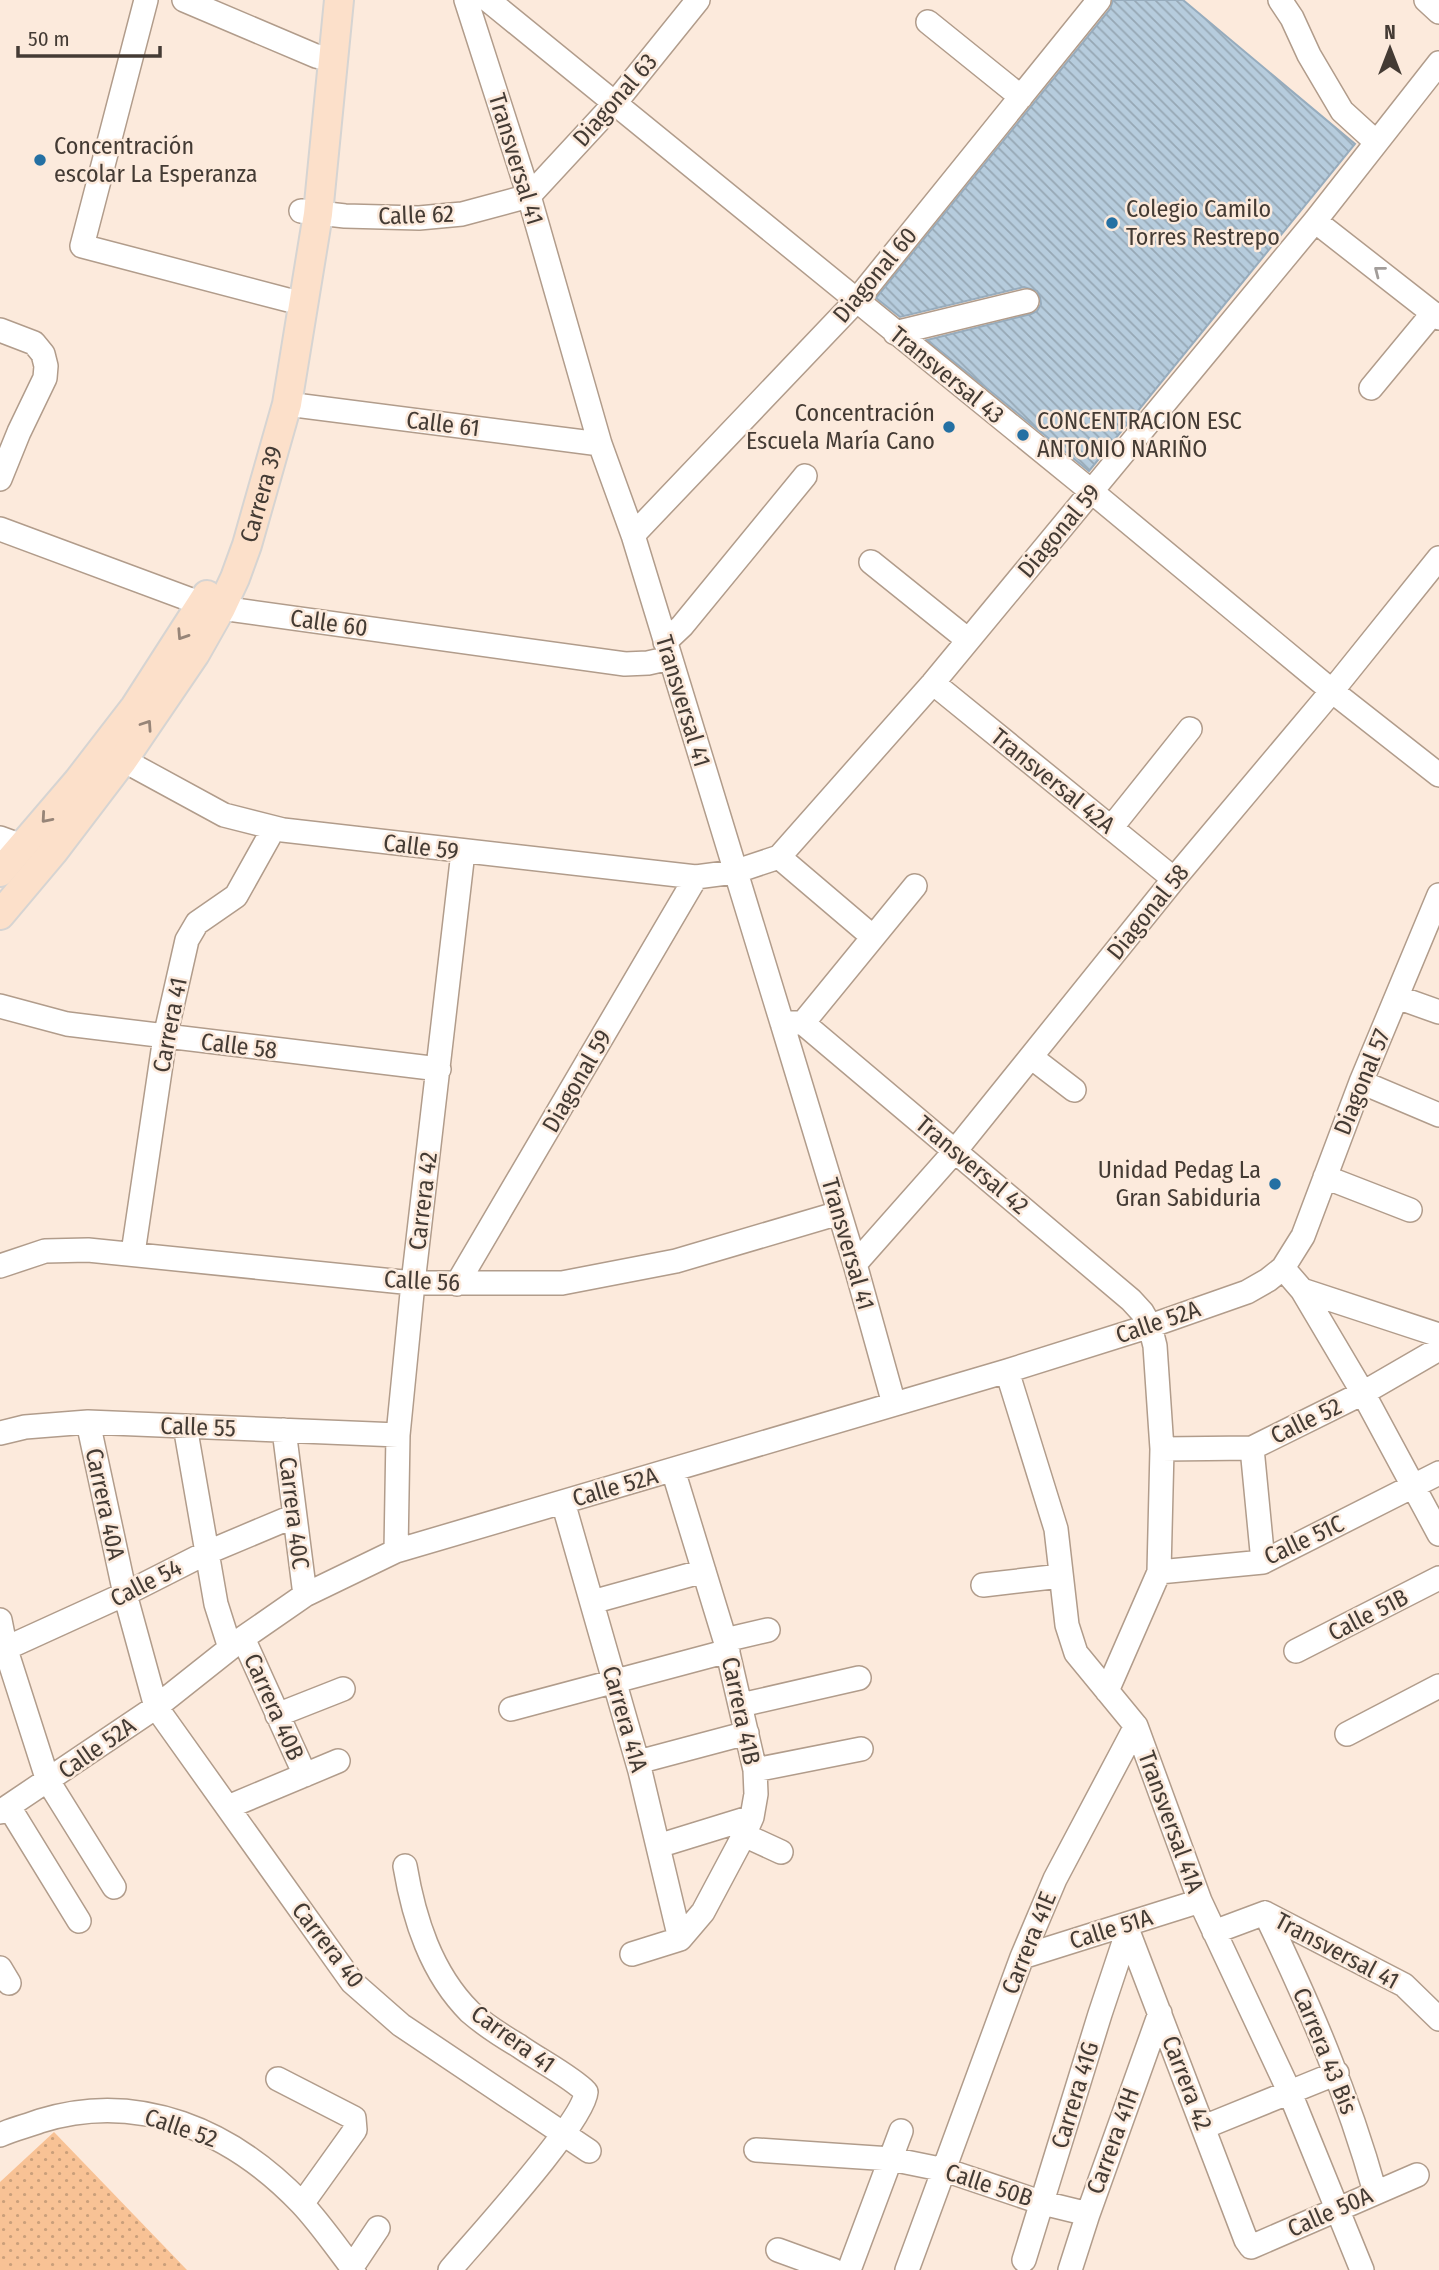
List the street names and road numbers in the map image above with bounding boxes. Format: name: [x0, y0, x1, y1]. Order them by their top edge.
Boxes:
street label: Diagonal 63: [567, 48, 663, 152]
street label: Transversal 41: [483, 90, 549, 228]
street label: Calle 62: [378, 200, 454, 230]
street label: Diagonal 60: [827, 222, 923, 328]
street label: Transversal 43: [884, 321, 1010, 429]
street label: Calle 61: [405, 406, 481, 442]
street label: Carrera 39: [234, 443, 288, 546]
street label: Diagonal 59: [1012, 479, 1106, 583]
street label: Calle 60: [288, 604, 370, 642]
street label: Transversal 41: [650, 632, 716, 770]
street label: Transversal 42A: [986, 723, 1121, 840]
street label: Calle 59: [382, 828, 460, 866]
street label: Diagonal 58: [1101, 859, 1195, 965]
street label: Carrera 41: [147, 975, 193, 1075]
street label: Diagonal 59: [537, 1025, 617, 1137]
street label: Diagonal 57: [1328, 1025, 1396, 1139]
street label: Calle 58: [199, 1027, 279, 1065]
street label: Transversal 42: [910, 1110, 1034, 1220]
street label: Carrera 42: [403, 1150, 443, 1252]
street label: Transversal 41: [816, 1175, 880, 1313]
street label: Calle 56: [383, 1265, 461, 1297]
street label: Calle 52A: [1112, 1294, 1204, 1349]
street label: Calle 52: [1266, 1392, 1346, 1450]
street label: Calle 55: [160, 1412, 236, 1442]
street label: Carrera 40A: [80, 1446, 131, 1563]
street label: Carrera 40C: [273, 1455, 315, 1571]
street label: Calle 52A: [569, 1461, 661, 1513]
street label: Calle 51C: [1260, 1509, 1348, 1571]
street label: Calle 54: [106, 1553, 186, 1613]
street label: Calle 51B: [1323, 1583, 1413, 1647]
street label: Carrera 40B: [238, 1649, 310, 1765]
street label: Carrera 41B: [716, 1655, 766, 1767]
street label: Carrera 41A: [597, 1663, 654, 1776]
street label: Calle 52A: [53, 1711, 141, 1785]
street label: Transversal 41A: [1132, 1747, 1210, 1897]
street label: Carrera 41E: [996, 1888, 1062, 1998]
street label: Carrera 40: [286, 1897, 370, 1993]
street label: Calle 51A: [1066, 1903, 1156, 1955]
street label: Transversal 41: [1270, 1907, 1404, 1995]
street label: Carrera 43 Bis: [1287, 1984, 1363, 2118]
street label: Carrera 41: [466, 1999, 560, 2079]
street label: Carrera 42: [1156, 2032, 1218, 2134]
street label: Carrera 41G: [1046, 2038, 1104, 2152]
street label: Carrera 41H: [1081, 2084, 1145, 2198]
street label: Calle 52: [141, 2103, 221, 2153]
street label: Calle 50B: [942, 2158, 1036, 2212]
street label: Calle 50A: [1283, 2181, 1377, 2243]

